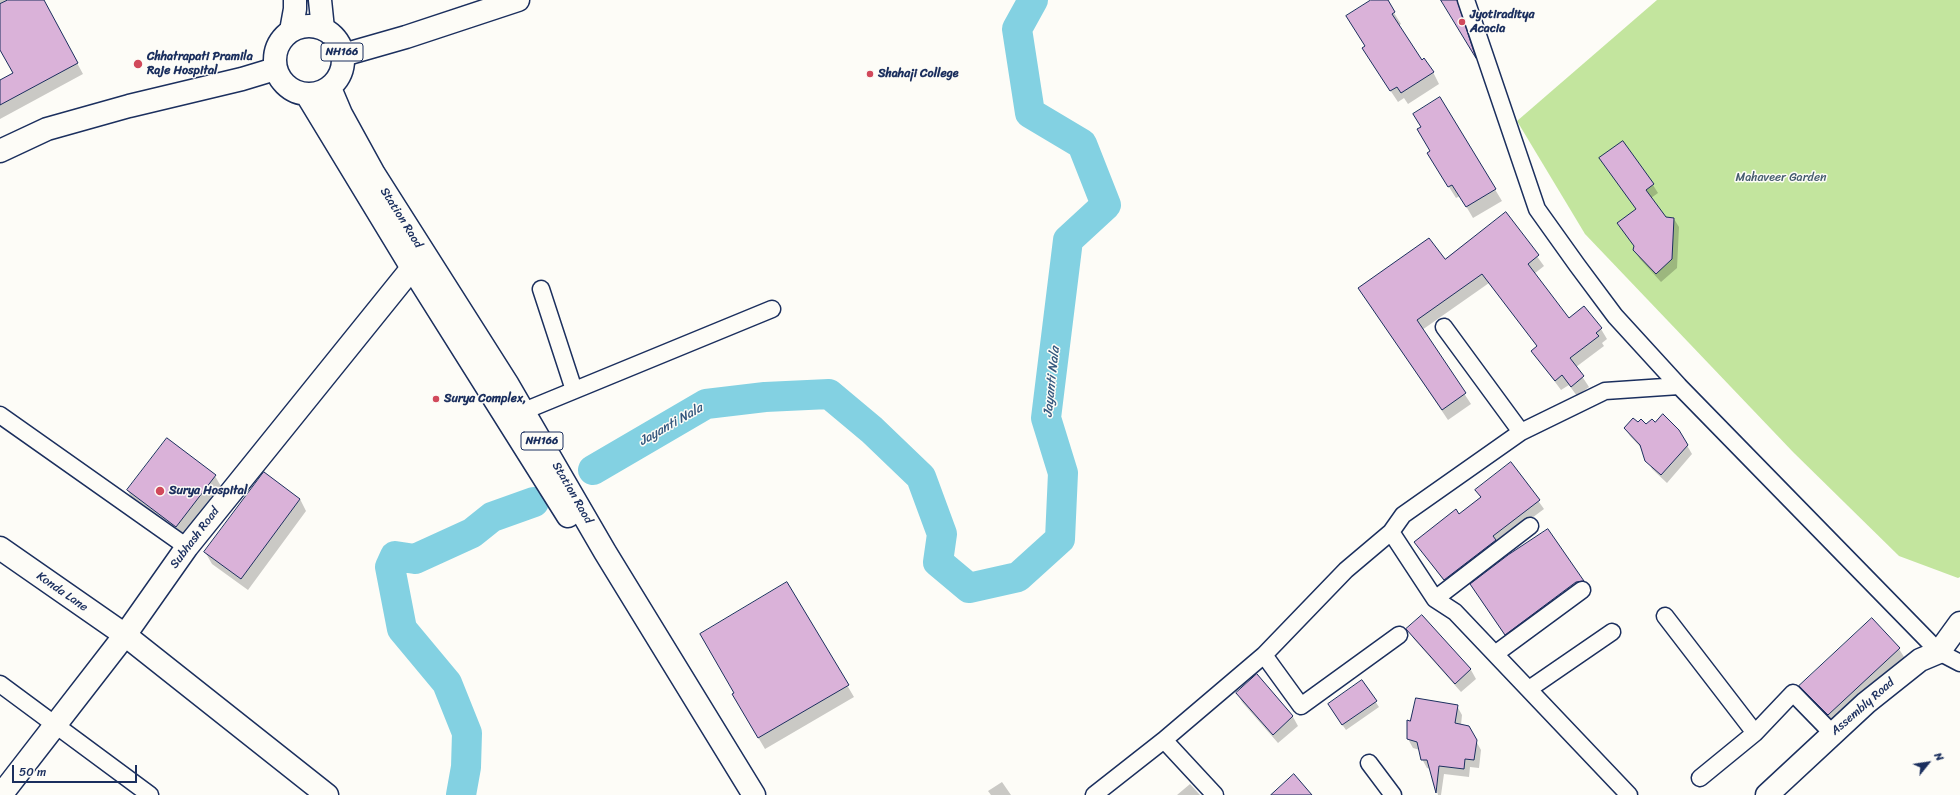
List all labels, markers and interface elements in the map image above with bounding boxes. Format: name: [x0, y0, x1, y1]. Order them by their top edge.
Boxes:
place label: Jyotiraditya Acacia: [1470, 8, 1534, 36]
marker: Jyotiraditya Acacia: [1457, 17, 1467, 27]
road number: NH166: [321, 43, 363, 61]
place label: Chhatrapati Pramila Raje Hospital: [147, 50, 253, 78]
marker: Chhatrapati Pramila Raje Hospital: [132, 58, 144, 70]
place label: Shahaji College: [878, 67, 959, 81]
marker: Shahaji College: [865, 69, 875, 79]
park label: Mahaveer Garden: [1735, 171, 1827, 185]
street label: Station Raod: [377, 185, 425, 251]
water label: Jayanti Nala: [1041, 346, 1063, 418]
place label: Surya Complex,: [444, 392, 526, 406]
marker: Surya Complex,: [431, 394, 441, 404]
water label: Jayanti Nala: [636, 401, 706, 449]
road number: NH166: [521, 432, 563, 450]
street label: Station Raod: [549, 460, 595, 526]
place label: Surya Hospital: [169, 484, 247, 498]
marker: Surya Hospital: [154, 485, 166, 497]
street label: Subhash Road: [167, 505, 223, 571]
street label: Konda Lane: [33, 569, 91, 615]
street label: Assembly Road: [1828, 676, 1898, 738]
north arrow: [1908, 743, 1948, 783]
text: N: [1929, 749, 1949, 765]
scale bar: [14, 757, 139, 783]
text: 50 m: [19, 761, 46, 783]

